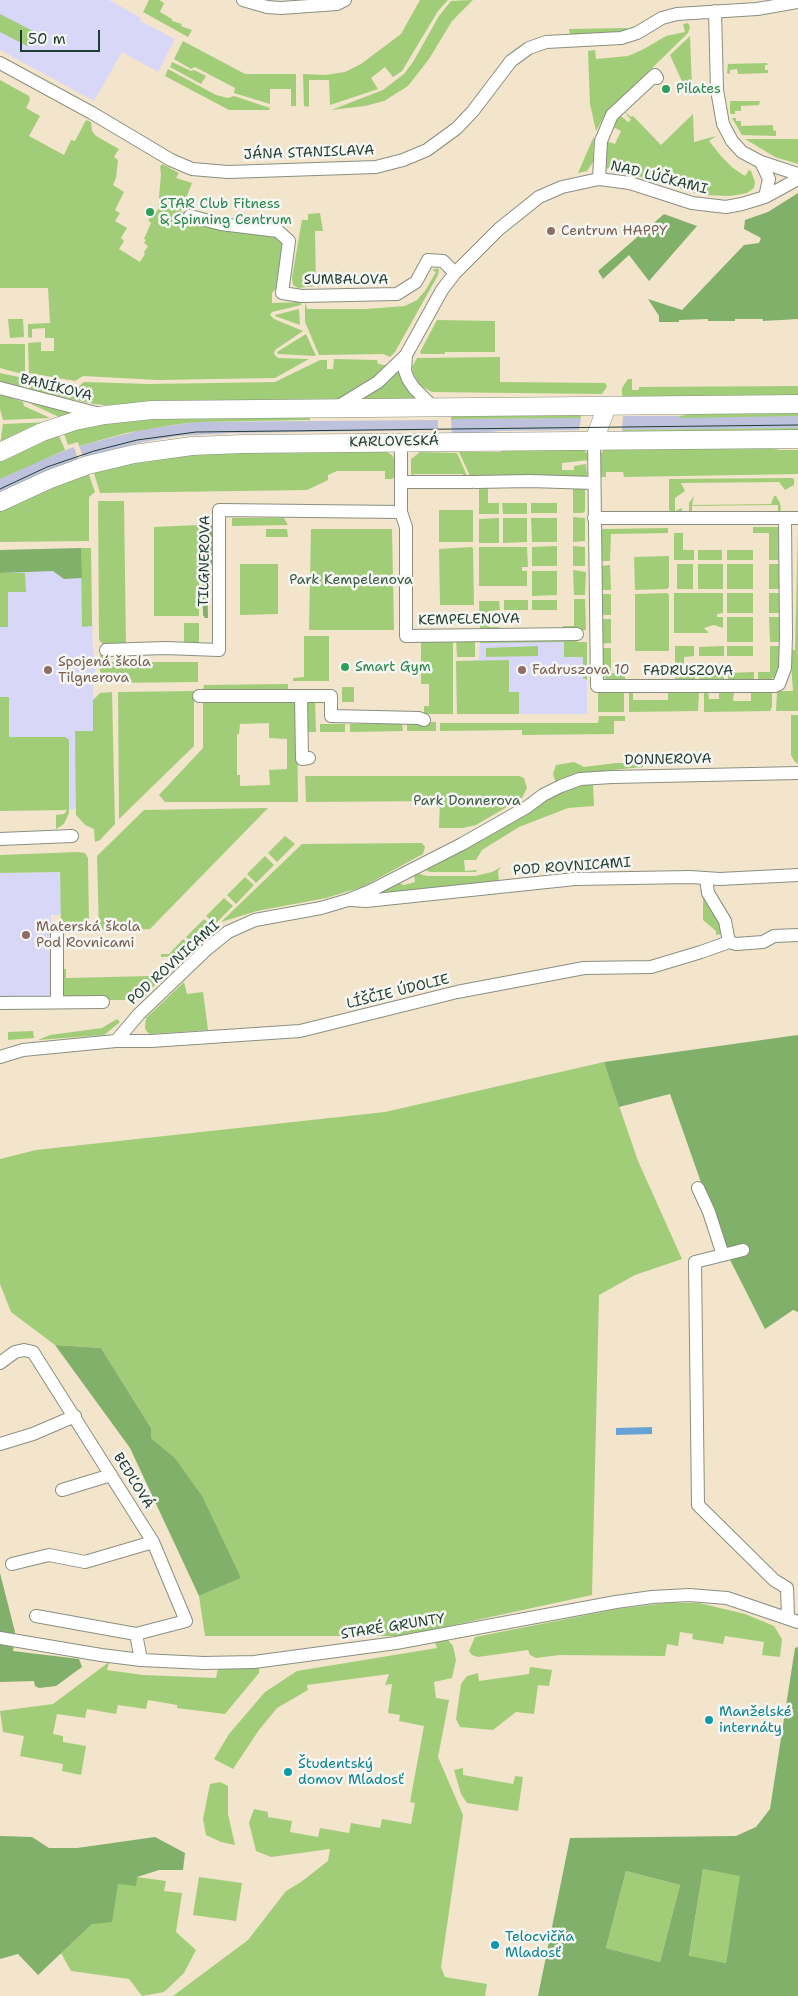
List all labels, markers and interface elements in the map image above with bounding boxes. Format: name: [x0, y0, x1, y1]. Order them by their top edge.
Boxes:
scale bar: [22, 20, 102, 52]
text: 50 m: [28, 29, 66, 49]
place label: Pilates: [676, 81, 721, 97]
marker: Pilates: [660, 83, 672, 95]
street label: JÁNA STANISLAVA: [243, 142, 375, 164]
street label: NAD LÚČKAMI: [609, 158, 709, 198]
place label: STAR Club Fitness & Spinning Centrum: [160, 196, 292, 228]
marker: STAR Club Fitness & Spinning Centrum: [144, 206, 156, 218]
place label: Centrum HAPPY: [561, 223, 668, 239]
marker: Centrum HAPPY: [545, 225, 557, 237]
street label: SUMBALOVA: [304, 272, 388, 288]
street label: BANÍKOVA: [18, 371, 94, 405]
street label: KARLOVESKÁ: [349, 433, 439, 451]
street label: TILGNEROVA: [196, 515, 214, 607]
park label: Park Kempelenova: [289, 572, 413, 588]
street label: KEMPELENOVA: [418, 611, 520, 629]
place label: Spojená škola Tilgnerova: [58, 654, 151, 686]
place label: Smart Gym: [355, 659, 431, 675]
marker: Smart Gym: [339, 661, 351, 673]
place label: Fadruszova 10: [532, 662, 629, 678]
street label: FADRUSZOVA: [643, 663, 733, 679]
marker: Spojená škola Tilgnerova: [42, 664, 54, 676]
marker: Fadruszova 10: [516, 664, 528, 676]
street label: DONNEROVA: [624, 751, 712, 769]
park label: Park Donnerova: [413, 793, 521, 809]
street label: POD ROVNICAMI: [512, 854, 632, 880]
street label: POD ROVNICAMI: [124, 917, 224, 1009]
place label: Materská škola Pod Rovnicami: [36, 919, 141, 952]
marker: Materská škola Pod Rovnicami: [20, 929, 32, 941]
street label: LÍŠČIE ÚDOLIE: [345, 971, 451, 1013]
street label: BEDĽOVÁ: [109, 1450, 157, 1512]
street label: STARÉ GRUNTY: [340, 1610, 446, 1644]
place label: Manželské internáty: [719, 1704, 792, 1736]
marker: Manželské internáty: [703, 1714, 715, 1726]
place label: Študentský domov Mladosť: [298, 1756, 404, 1788]
marker: Študentský domov Mladosť: [282, 1766, 294, 1778]
place label: Telocvičňa Mladosť: [505, 1929, 574, 1961]
marker: Telocvičňa Mladosť: [489, 1939, 501, 1951]

